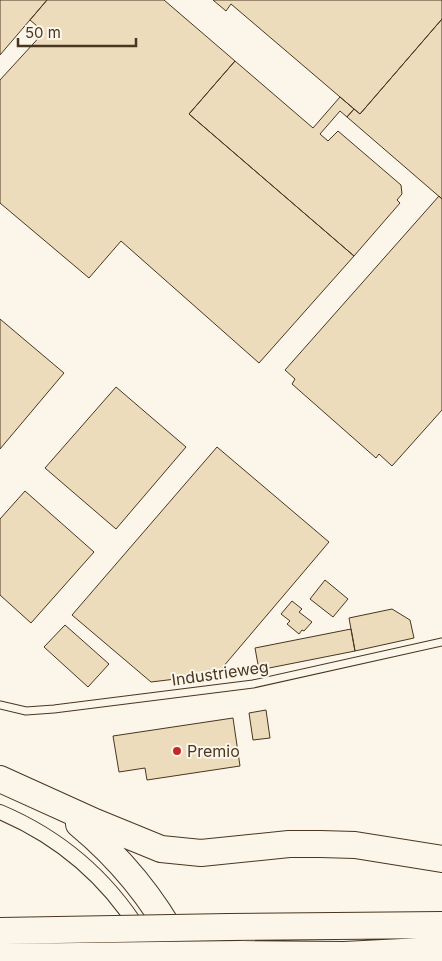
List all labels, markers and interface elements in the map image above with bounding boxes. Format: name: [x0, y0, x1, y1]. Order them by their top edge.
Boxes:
scale bar: [18, 15, 135, 47]
text: 50 m: [25, 23, 61, 42]
street label: Industrieweg: [170, 656, 270, 690]
place label: Premio: [187, 741, 240, 761]
marker: Premio: [171, 745, 183, 757]

